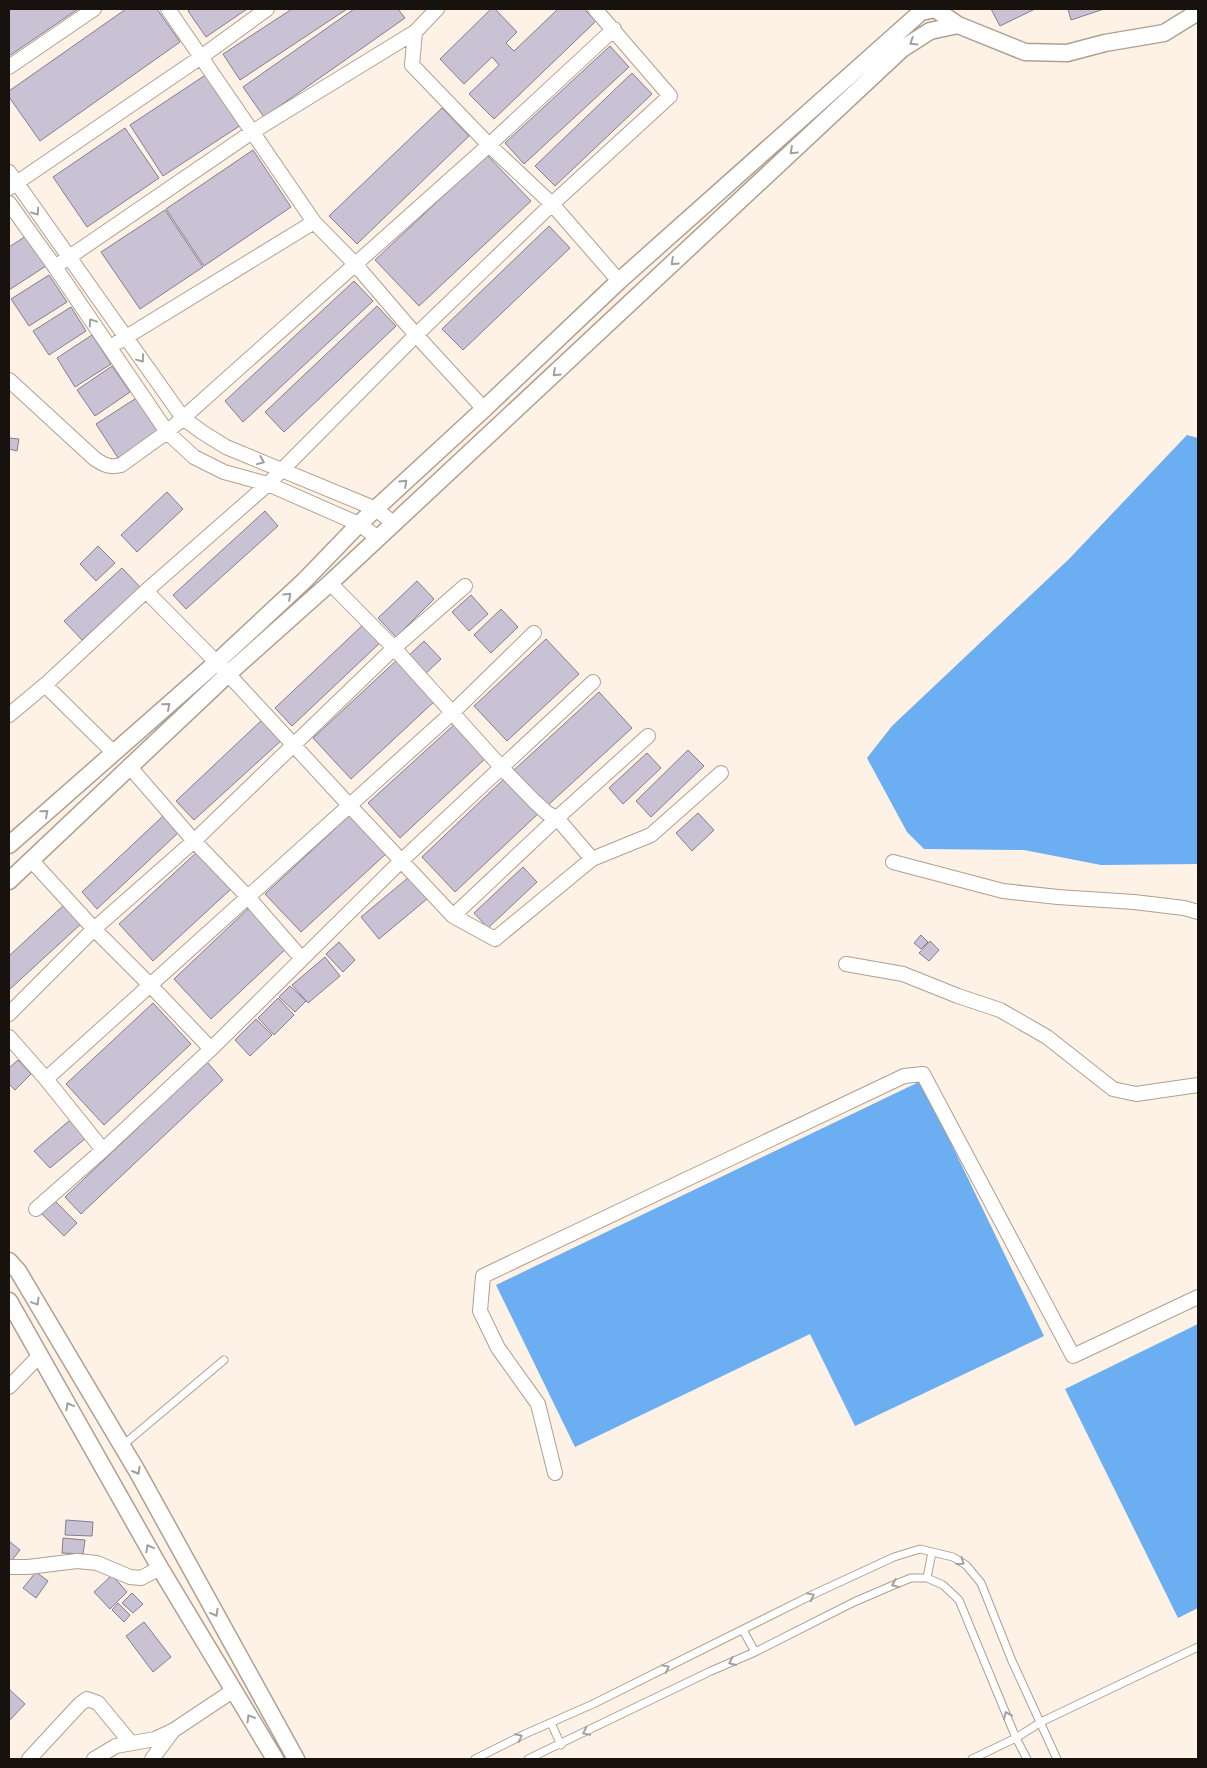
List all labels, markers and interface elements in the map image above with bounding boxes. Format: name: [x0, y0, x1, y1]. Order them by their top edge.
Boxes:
one-way arrow: [910, 35, 919, 45]
one-way arrow: [790, 145, 799, 154]
one-way arrow: [31, 206, 39, 215]
one-way arrow: [671, 256, 680, 265]
one-way arrow: [89, 318, 99, 327]
one-way arrow: [135, 353, 144, 363]
one-way arrow: [552, 367, 561, 376]
one-way arrow: [256, 455, 265, 465]
one-way arrow: [398, 480, 407, 489]
one-way arrow: [282, 593, 291, 602]
one-way arrow: [162, 703, 171, 712]
one-way arrow: [40, 810, 49, 819]
one-way arrow: [29, 1296, 39, 1305]
one-way arrow: [65, 1403, 75, 1412]
one-way arrow: [130, 1466, 140, 1475]
one-way arrow: [145, 1544, 155, 1553]
one-way arrow: [955, 1556, 965, 1565]
one-way arrow: [891, 1578, 900, 1589]
one-way arrow: [806, 1592, 815, 1602]
one-way arrow: [209, 1608, 219, 1617]
one-way arrow: [728, 1655, 737, 1666]
one-way arrow: [661, 1664, 670, 1675]
one-way arrow: [1002, 1711, 1013, 1720]
one-way arrow: [247, 1714, 257, 1723]
one-way arrow: [582, 1726, 591, 1737]
one-way arrow: [513, 1733, 522, 1743]

